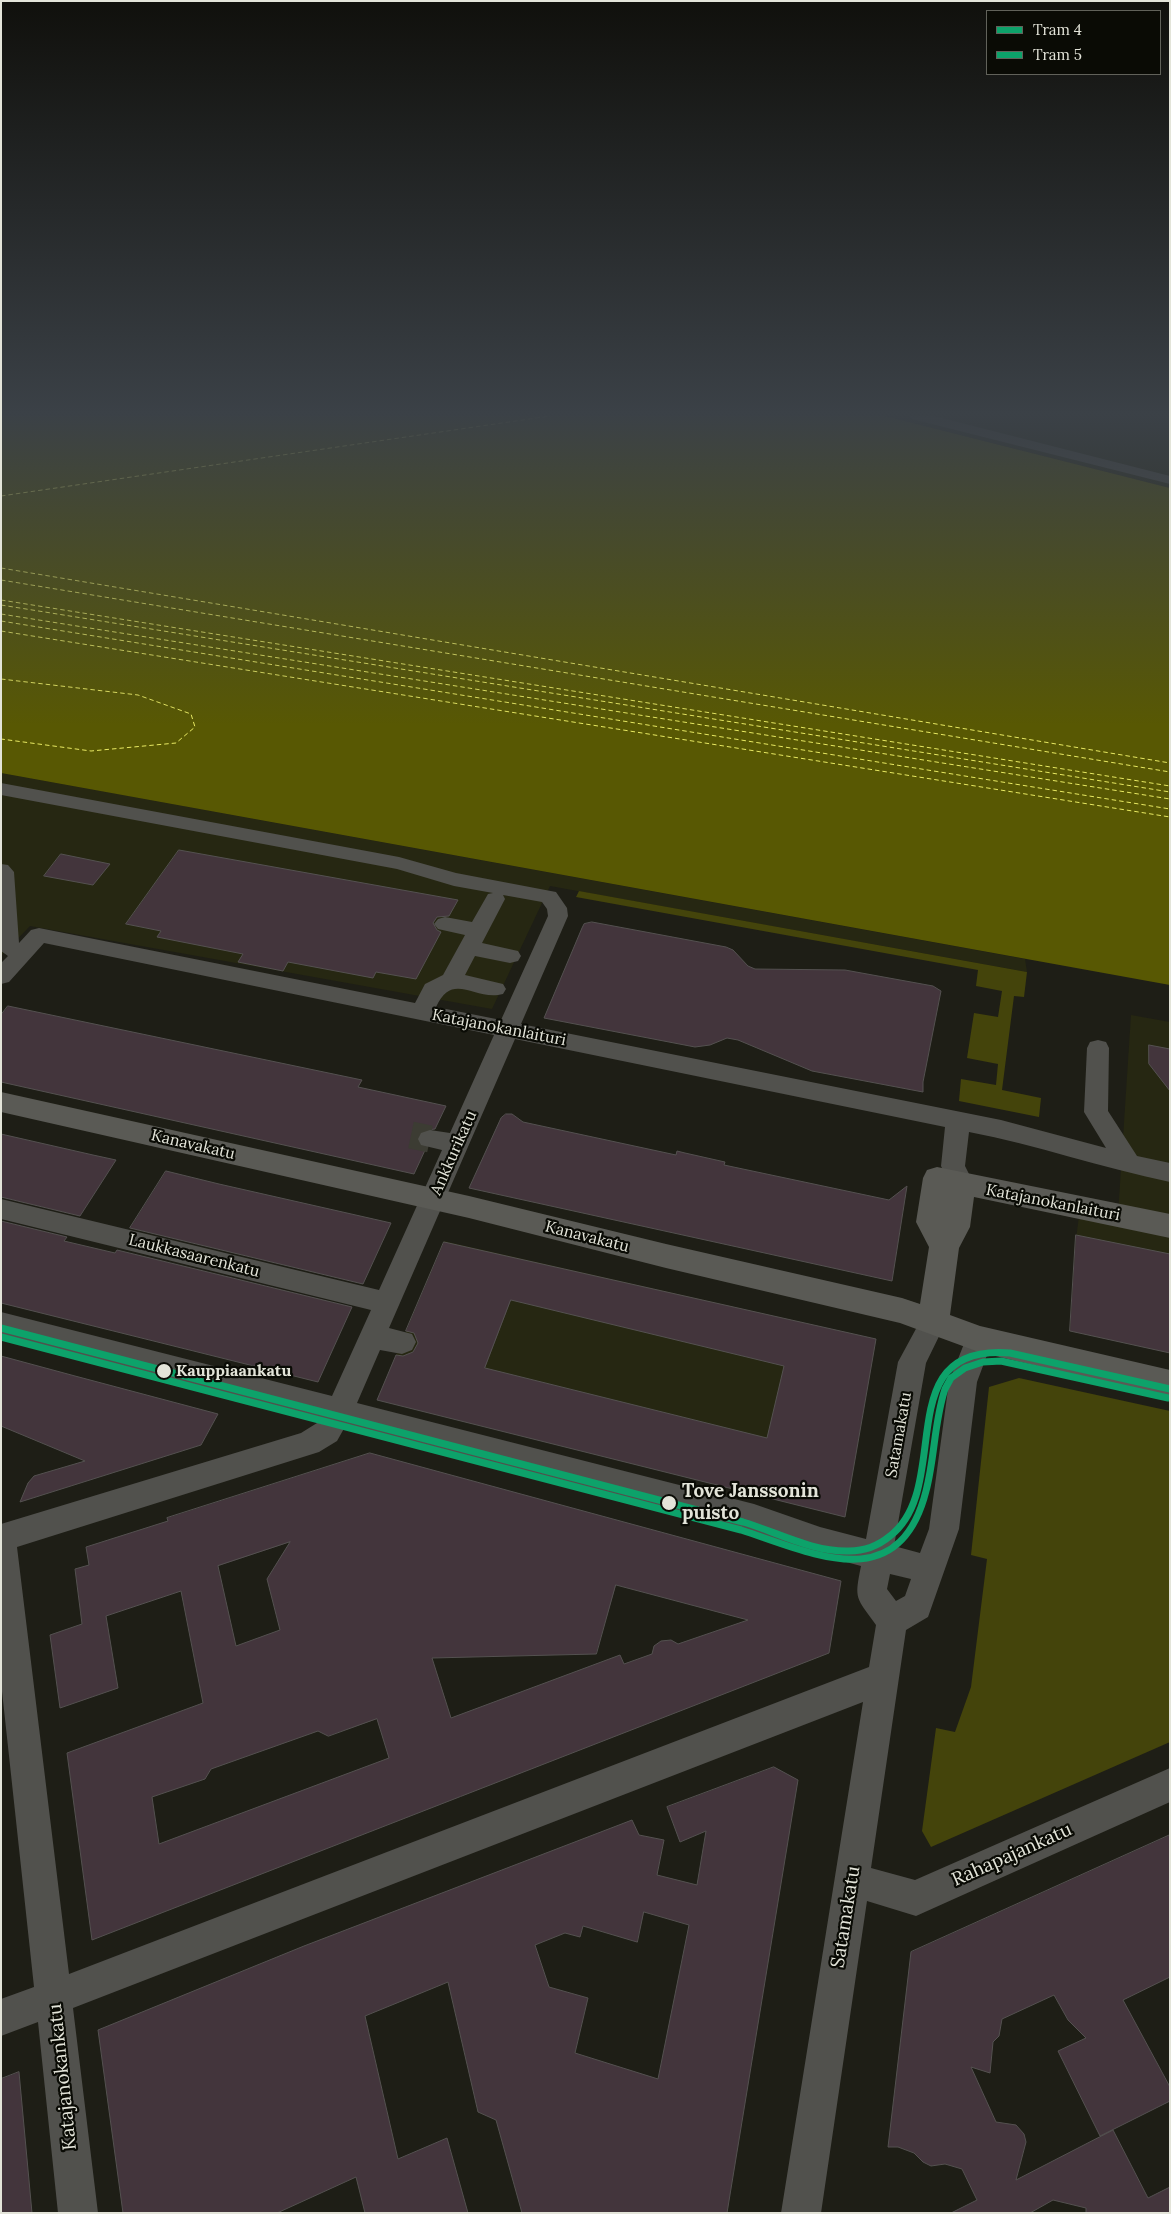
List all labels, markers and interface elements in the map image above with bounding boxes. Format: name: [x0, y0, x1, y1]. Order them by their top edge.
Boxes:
legend: [986, 10, 1161, 75]
text: Tram 4: [1033, 20, 1082, 39]
text: Tram 5: [1033, 45, 1082, 64]
street label: Katajanokanlaituri: [430, 1006, 568, 1050]
street label: Ankkurikatu: [427, 1108, 481, 1198]
street label: Kanavakatu: [149, 1126, 237, 1164]
street label: Katajanokanlaituri: [984, 1181, 1122, 1225]
street label: Kanavakatu: [543, 1217, 631, 1257]
street label: Laukkasaarenkatu: [126, 1230, 262, 1282]
place label: Kauppiaankatu: [176, 1361, 291, 1381]
marker: Kauppiaankatu: [155, 1362, 173, 1380]
street label: Satamakatu: [882, 1391, 916, 1479]
place label: Tove Janssonin puisto: [682, 1481, 819, 1525]
marker: Tove Janssonin puisto: [660, 1494, 678, 1512]
street label: Rahapajankatu: [948, 1818, 1076, 1892]
street label: Satamakatu: [827, 1864, 865, 1970]
street label: Katajanokankatu: [44, 2003, 82, 2151]

